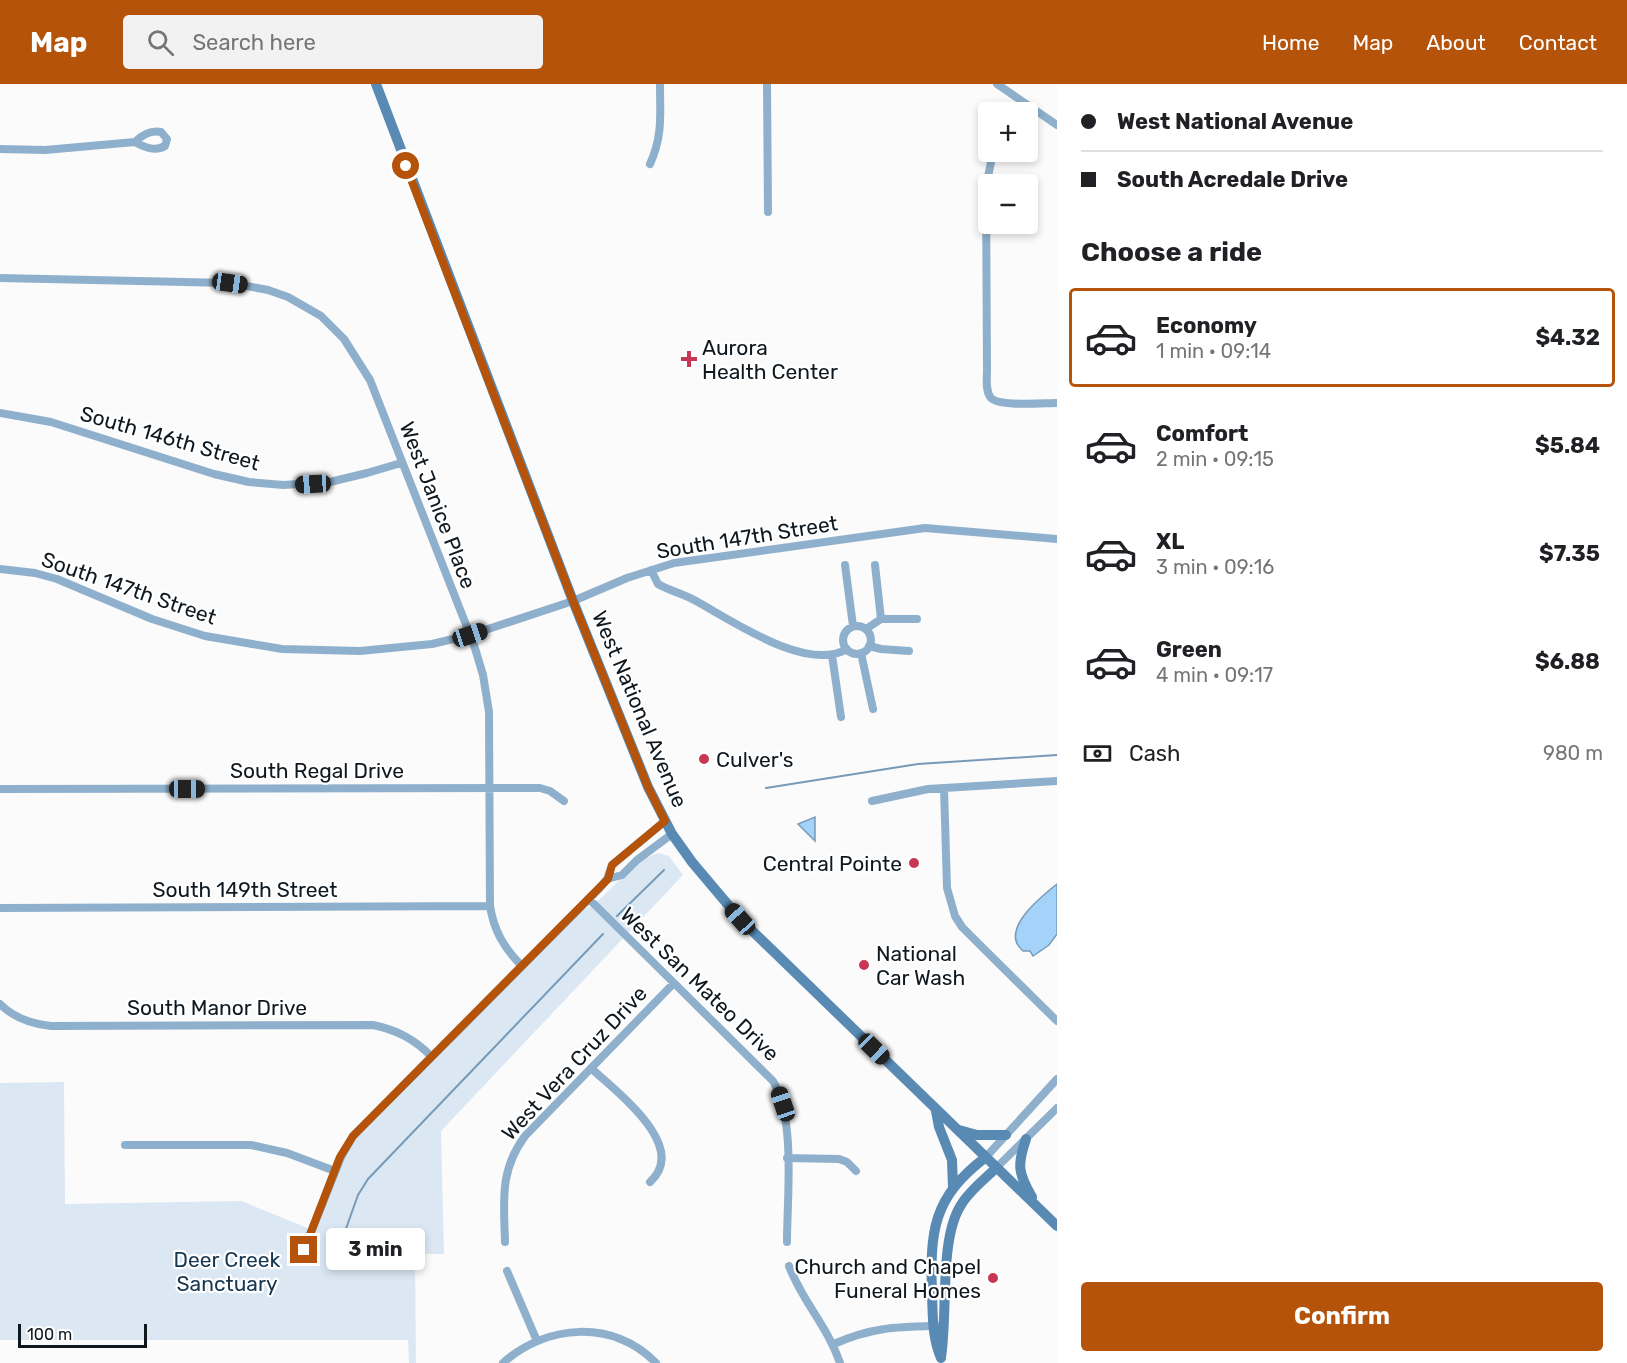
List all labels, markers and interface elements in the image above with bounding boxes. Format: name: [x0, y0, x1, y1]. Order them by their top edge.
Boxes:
search box: [123, 15, 543, 69]
text: Map: [30, 26, 87, 59]
icon: search: [144, 26, 177, 59]
text: Search here: [192, 29, 316, 56]
text: Home: [1262, 30, 1319, 55]
text: Map: [1352, 30, 1393, 55]
text: About: [1426, 30, 1486, 55]
text: Contact: [1519, 30, 1597, 55]
map controls: [978, 102, 1038, 234]
button: +: [978, 102, 1038, 162]
text: West National Avenue: [1117, 108, 1353, 135]
route start: [392, 152, 419, 179]
text: South Acredale Drive: [1117, 166, 1348, 193]
button: −: [978, 174, 1038, 234]
text: Choose a ride: [1081, 236, 1262, 268]
car: [211, 272, 249, 294]
icon: car: [1084, 311, 1138, 365]
text: Economy: [1156, 312, 1257, 339]
text: $4.32: [1535, 324, 1600, 351]
place label: Aurora Health Center: [702, 335, 838, 384]
text: 1 min · 09:14: [1156, 339, 1271, 363]
marker: Aurora Health Center: [680, 350, 698, 368]
street label: South 146th Street: [77, 400, 263, 476]
street label: West Janice Place: [395, 418, 481, 592]
icon: car: [1084, 419, 1138, 473]
text: Comfort: [1156, 420, 1248, 447]
text: $5.84: [1535, 432, 1600, 459]
text: 2 min · 09:15: [1156, 447, 1274, 471]
car: [295, 474, 331, 494]
street label: South 147th Street: [655, 510, 839, 564]
icon: car: [1084, 527, 1138, 581]
text: XL: [1156, 528, 1184, 555]
text: $7.35: [1539, 540, 1600, 567]
street label: South 147th Street: [38, 546, 220, 630]
text: 3 min · 09:16: [1156, 555, 1274, 579]
street label: West National Avenue: [587, 607, 693, 811]
car: [450, 621, 490, 649]
icon: car: [1084, 635, 1138, 689]
text: Green: [1156, 636, 1222, 663]
text: $6.88: [1535, 648, 1600, 675]
text: 4 min · 09:17: [1156, 663, 1273, 687]
icon: cash: [1081, 737, 1114, 770]
text: Cash: [1129, 740, 1180, 767]
text: 980 m: [1543, 741, 1603, 765]
place label: Culver's: [716, 747, 794, 772]
marker: Culver's: [697, 752, 711, 766]
street label: South Regal Drive: [230, 758, 404, 783]
car: [169, 780, 205, 798]
place label: Central Pointe: [763, 851, 902, 876]
marker: Central Pointe: [907, 856, 921, 870]
street label: South 149th Street: [152, 877, 338, 902]
car: [721, 900, 759, 938]
street label: West San Mateo Drive: [616, 902, 784, 1066]
place label: National Car Wash: [876, 941, 965, 990]
marker: National Car Wash: [857, 958, 871, 972]
street label: West Vera Cruz Drive: [496, 981, 652, 1145]
street label: South Manor Drive: [127, 995, 307, 1020]
car: [855, 1030, 893, 1068]
car: [769, 1084, 797, 1124]
callout: 3 min: [325, 1229, 424, 1271]
route end: [290, 1236, 317, 1263]
text: 3 min: [348, 1237, 403, 1261]
park label: Deer Creek Sanctuary: [174, 1247, 281, 1296]
place label: Church and Chapel Funeral Homes: [795, 1254, 981, 1303]
marker: Church and Chapel Funeral Homes: [986, 1271, 1000, 1285]
button: Confirm: [1081, 1282, 1603, 1351]
scale bar: [18, 1321, 147, 1348]
text: 100 m: [27, 1325, 72, 1344]

